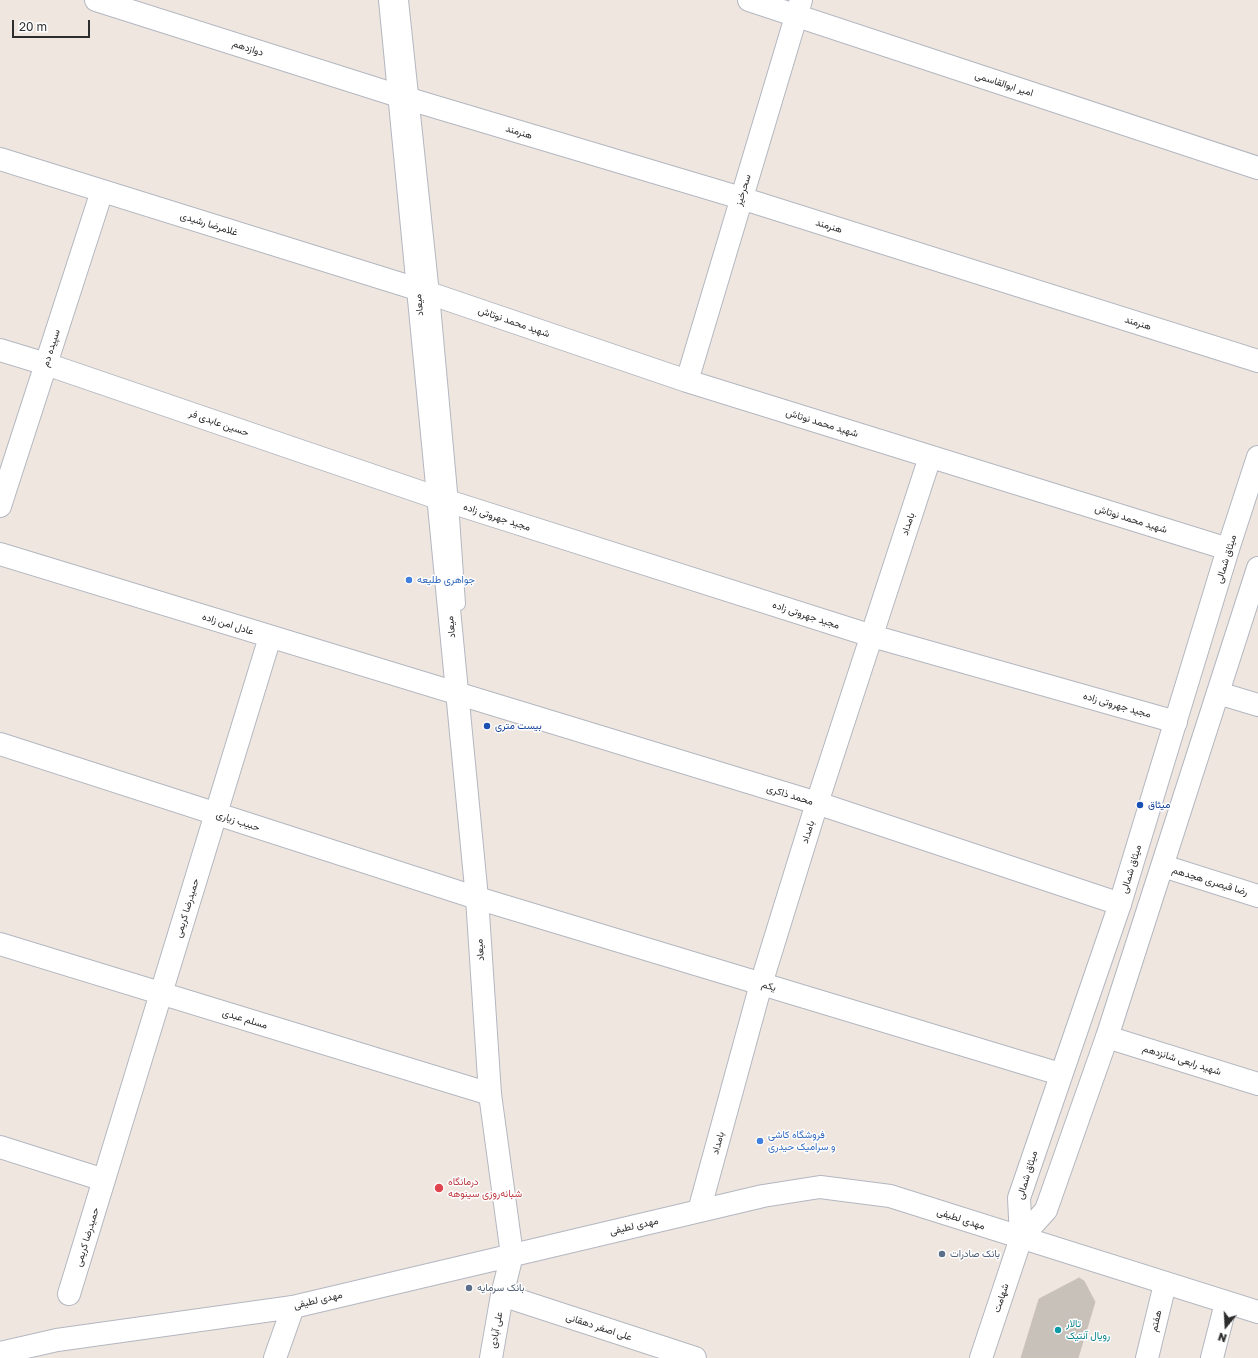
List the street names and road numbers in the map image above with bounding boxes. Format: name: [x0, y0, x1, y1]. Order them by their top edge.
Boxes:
street label: دوازدهم: [231, 37, 265, 59]
street label: امیر ابوالقاسمی: [973, 69, 1035, 99]
street label: هنرمند: [504, 122, 534, 142]
street label: سحرخیز: [733, 173, 753, 207]
street label: غلامرضا رشیدی: [179, 210, 239, 238]
street label: هنرمند: [814, 216, 844, 236]
street label: میعاد: [412, 293, 426, 317]
street label: شهید محمد نوتاش: [477, 304, 551, 340]
street label: هنرمند: [1123, 313, 1153, 333]
street label: سپیده دم: [39, 328, 63, 368]
street label: شهید محمد نوتاش: [784, 406, 860, 440]
street label: حسین عابدی‌ فر: [187, 407, 251, 439]
street label: مجید جهروتی زاده: [462, 500, 532, 534]
street label: شهید محمد نوتاش: [1093, 502, 1169, 536]
street label: بامداد: [899, 511, 917, 537]
street label: میثاق شمالی: [1213, 533, 1239, 585]
street label: مجید جهروتی زاده: [771, 598, 841, 632]
street label: عادل امن زاده: [201, 610, 255, 638]
street label: میعاد: [444, 615, 458, 639]
street label: مجید جهروتی زاده: [1082, 690, 1152, 720]
street label: محمد ذاکری: [765, 782, 815, 808]
street label: حبیب زیاری: [215, 808, 261, 834]
street label: بامداد: [799, 819, 817, 845]
street label: میثاق شمالی: [1118, 843, 1144, 895]
street label: رضا قیصری هجدهم: [1171, 864, 1249, 898]
street label: حمیدرضا کریمی: [172, 877, 202, 939]
street label: میعاد: [473, 939, 487, 961]
street label: یکم: [760, 978, 778, 994]
street label: مسلم عبدی: [221, 1006, 269, 1032]
street label: شهید رابعی شانزدهم: [1141, 1042, 1223, 1078]
street label: بامداد: [709, 1130, 727, 1156]
street label: میثاق شمالی: [1014, 1149, 1040, 1201]
street label: حمیدرضا کریمی: [72, 1206, 102, 1268]
street label: مهدی لطیفی: [935, 1206, 987, 1232]
street label: مهدی لطیفی: [608, 1215, 660, 1237]
street label: شهامت: [991, 1282, 1011, 1314]
street label: مهدی لطیفی: [292, 1289, 344, 1311]
street label: هفتم: [1148, 1309, 1164, 1333]
street label: علی آبادی: [487, 1311, 505, 1349]
street label: علی اصغر دهقانی: [564, 1311, 634, 1343]

